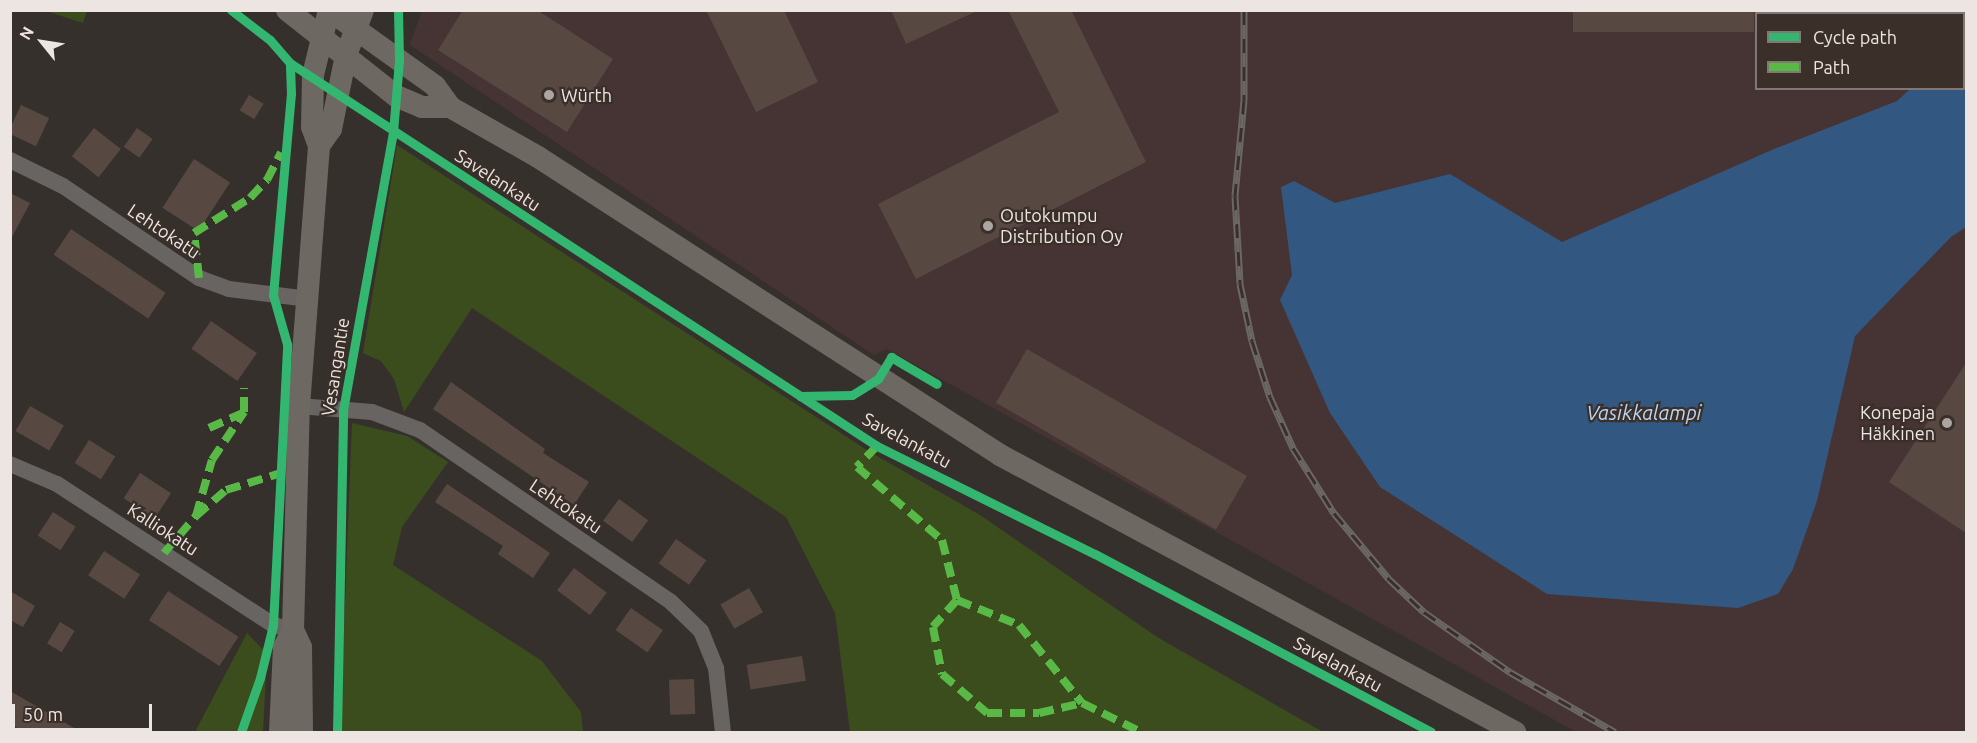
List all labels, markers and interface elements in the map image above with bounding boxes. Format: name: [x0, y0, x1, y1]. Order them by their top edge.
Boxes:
north arrow: [12, 12, 72, 72]
legend: [1755, 12, 1965, 90]
text: N: [16, 23, 37, 43]
text: Cycle path: [1813, 27, 1897, 47]
text: Path: [1813, 57, 1850, 77]
place label: Würth: [561, 84, 612, 106]
marker: Würth: [542, 88, 556, 102]
street label: Savelankatu: [451, 144, 545, 216]
street label: Lehtokatu: [124, 199, 204, 263]
place label: Outokumpu Distribution Oy: [1000, 205, 1123, 248]
marker: Outokumpu Distribution Oy: [981, 219, 995, 233]
street label: Vesangantie: [317, 316, 353, 418]
water label: Vasikkalampi: [1586, 400, 1702, 424]
place label: Konepaja Häkkinen: [1860, 402, 1935, 444]
street label: Savelankatu: [859, 408, 955, 472]
marker: Konepaja Häkkinen: [1940, 416, 1954, 430]
street label: Lehtokatu: [526, 474, 606, 538]
street label: Kalliokatu: [123, 498, 203, 560]
street label: Savelankatu: [1290, 632, 1386, 696]
scale bar: [15, 692, 154, 730]
text: 50 m: [23, 704, 63, 724]

